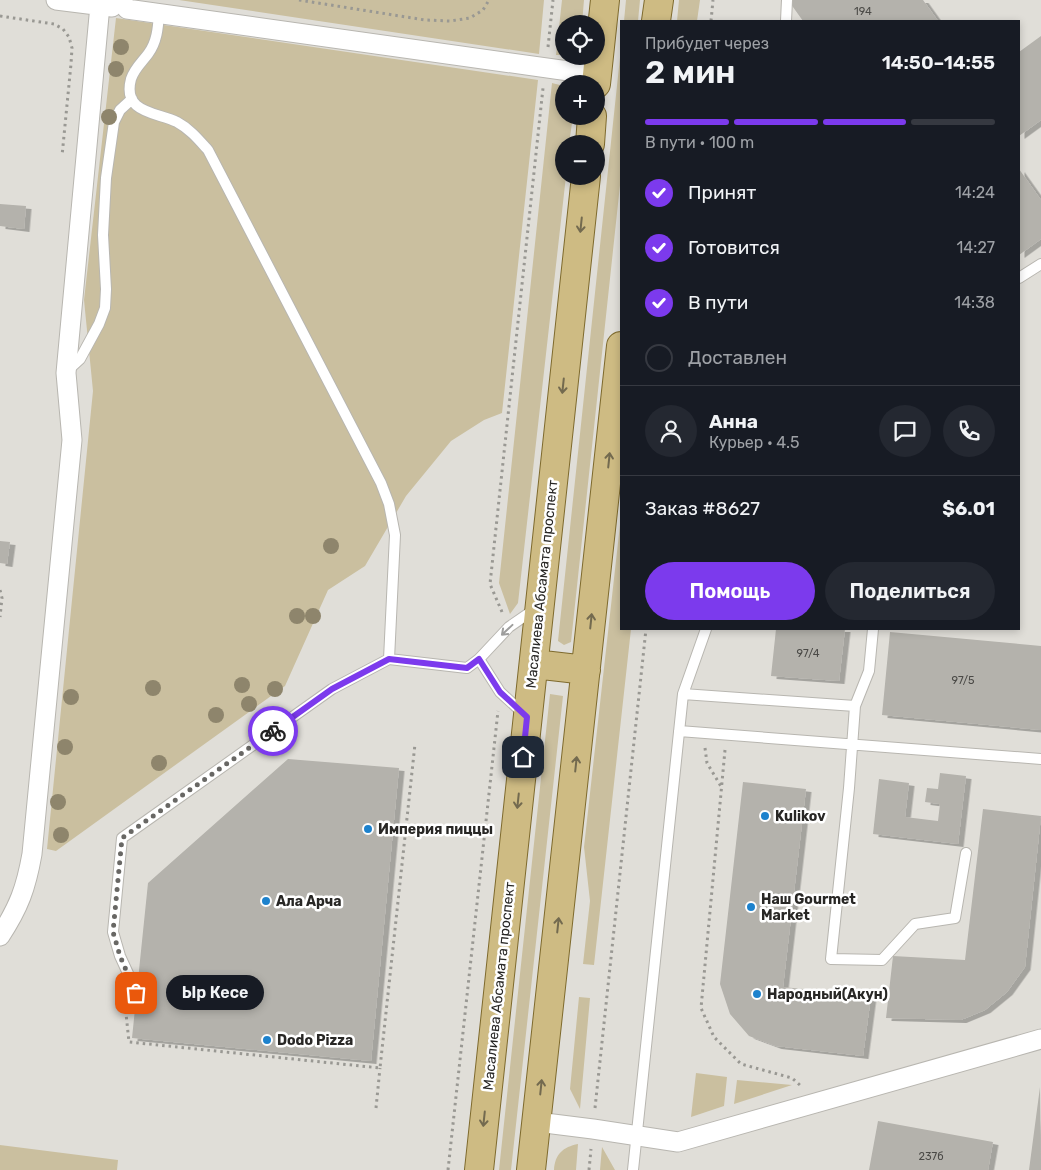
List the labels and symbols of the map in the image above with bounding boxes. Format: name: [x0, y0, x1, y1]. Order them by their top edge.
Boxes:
house number: 194: [854, 5, 872, 18]
one-way arrow: [576, 216, 586, 232]
one-way arrow: [558, 378, 568, 394]
one-way arrow: [604, 452, 614, 468]
street label: Масалиева Абсамата проспект: [523, 479, 561, 689]
one-way arrow: [587, 614, 596, 630]
one-way arrow: [501, 624, 514, 636]
house number: 97/4: [797, 647, 820, 660]
house number: 97/5: [951, 674, 975, 687]
courier: [248, 706, 298, 756]
pin: [502, 736, 544, 778]
one-way arrow: [571, 756, 581, 772]
one-way arrow: [513, 792, 523, 808]
place label: Kulikov: [775, 808, 826, 825]
marker: Kulikov: [759, 810, 771, 822]
place label: Империя пиццы: [378, 821, 493, 838]
marker: Империя пиццы: [362, 823, 374, 835]
street label: Масалиева Абсамата проспект: [480, 881, 518, 1091]
place label: Наш Gourmet Market: [761, 891, 856, 924]
place label: Ала Арча: [276, 893, 342, 910]
marker: Ала Арча: [260, 895, 272, 907]
marker: Наш Gourmet Market: [745, 901, 757, 913]
one-way arrow: [553, 918, 563, 934]
pin: [115, 972, 157, 1014]
callout: Ыр Кесе: [166, 976, 264, 1010]
place label: Народный(Акун): [767, 986, 888, 1003]
marker: Народный(Акун): [751, 988, 763, 1000]
place label: Dodo Pizza: [277, 1032, 353, 1049]
marker: Dodo Pizza: [261, 1034, 273, 1046]
one-way arrow: [536, 1079, 546, 1095]
one-way arrow: [479, 1111, 489, 1127]
house number: 237б: [918, 1150, 944, 1163]

